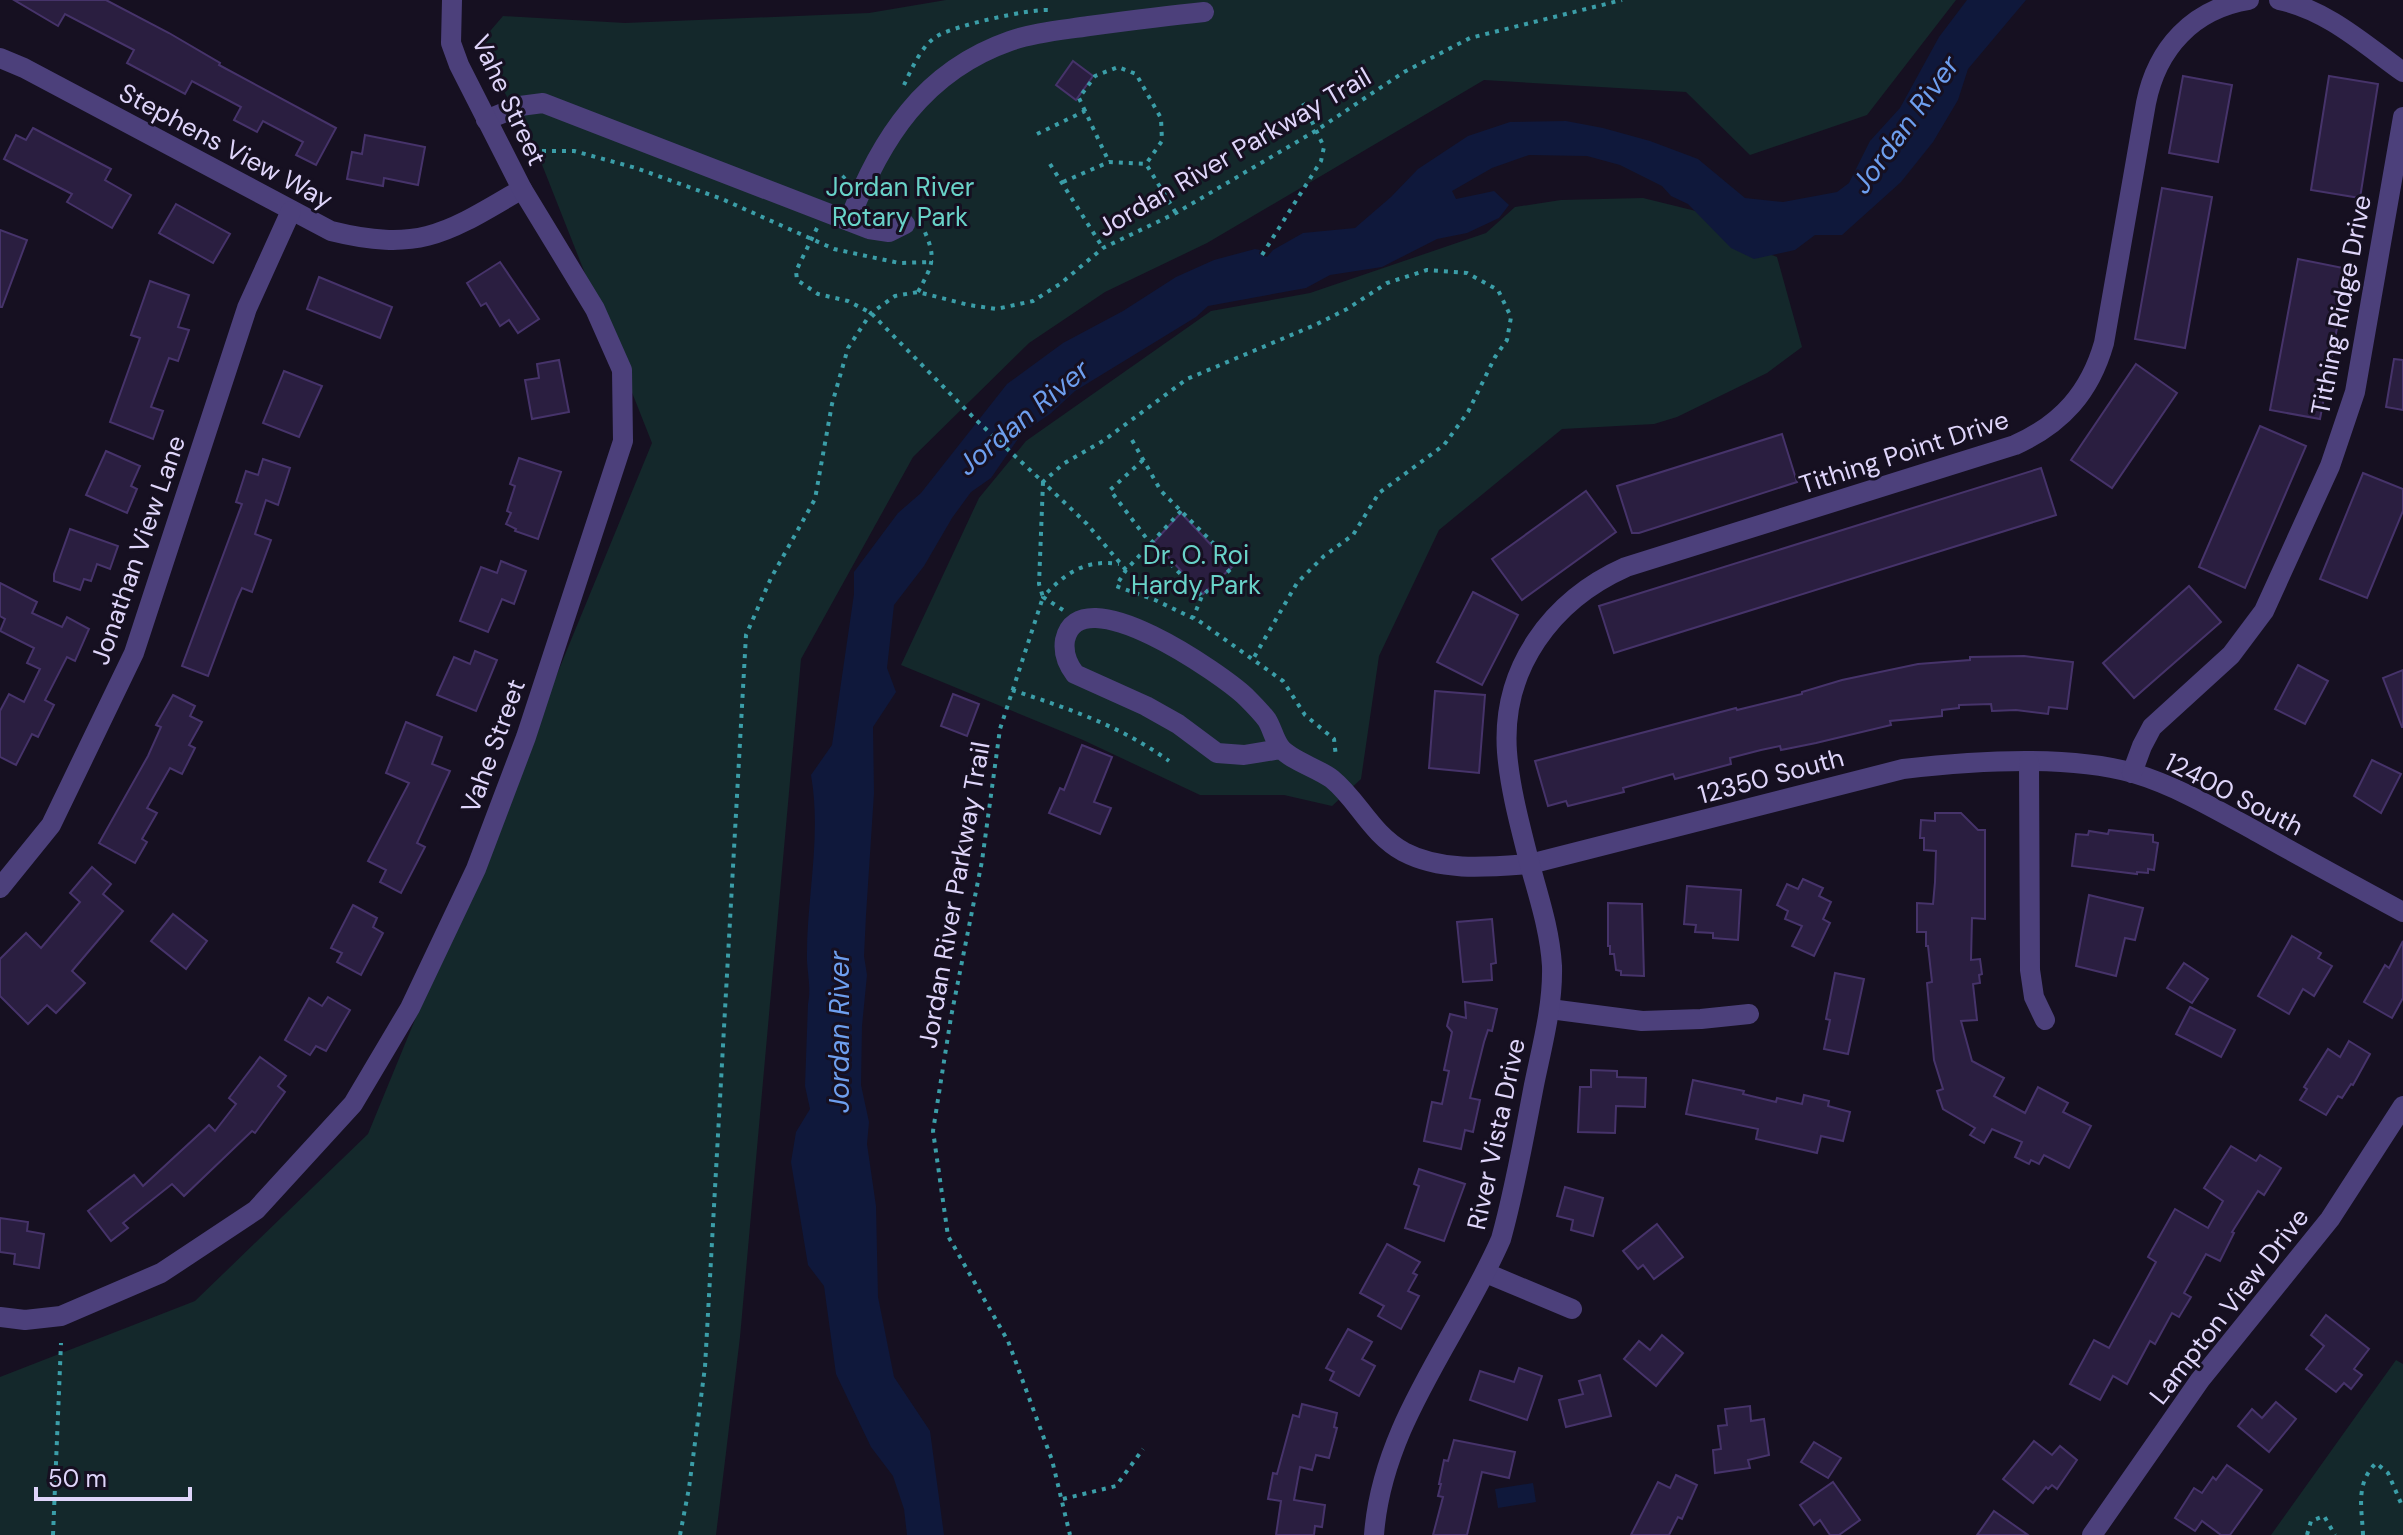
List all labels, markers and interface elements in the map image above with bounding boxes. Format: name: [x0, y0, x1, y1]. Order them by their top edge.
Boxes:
street label: Vahe Street: [464, 29, 554, 171]
water label: Jordan River: [1843, 48, 1968, 201]
street label: Jordan River Parkway Trail: [1091, 60, 1377, 244]
street label: Stephens View Way: [113, 75, 339, 217]
park label: Jordan River Rotary Park: [826, 170, 974, 234]
street label: Tithing Ridge Drive: [2303, 192, 2379, 418]
water label: Jordan River: [950, 351, 1098, 484]
street label: Tithing Point Drive: [1795, 402, 2013, 502]
street label: Jonathan View Lane: [83, 431, 193, 669]
park label: Dr. O. Roi Hardy Park: [1131, 538, 1261, 602]
street label: Vahe Street: [453, 674, 533, 818]
street label: Jordan River Parkway Trail: [910, 739, 998, 1051]
street label: 12350 South: [1694, 740, 1848, 812]
street label: 12400 South: [2159, 744, 2309, 844]
water label: Jordan River: [821, 951, 858, 1113]
street label: River Vista Drive: [1459, 1035, 1533, 1233]
street label: Lampton View Drive: [2142, 1201, 2316, 1411]
scale bar: [36, 1451, 190, 1501]
text: 50 m: [48, 1463, 107, 1494]

